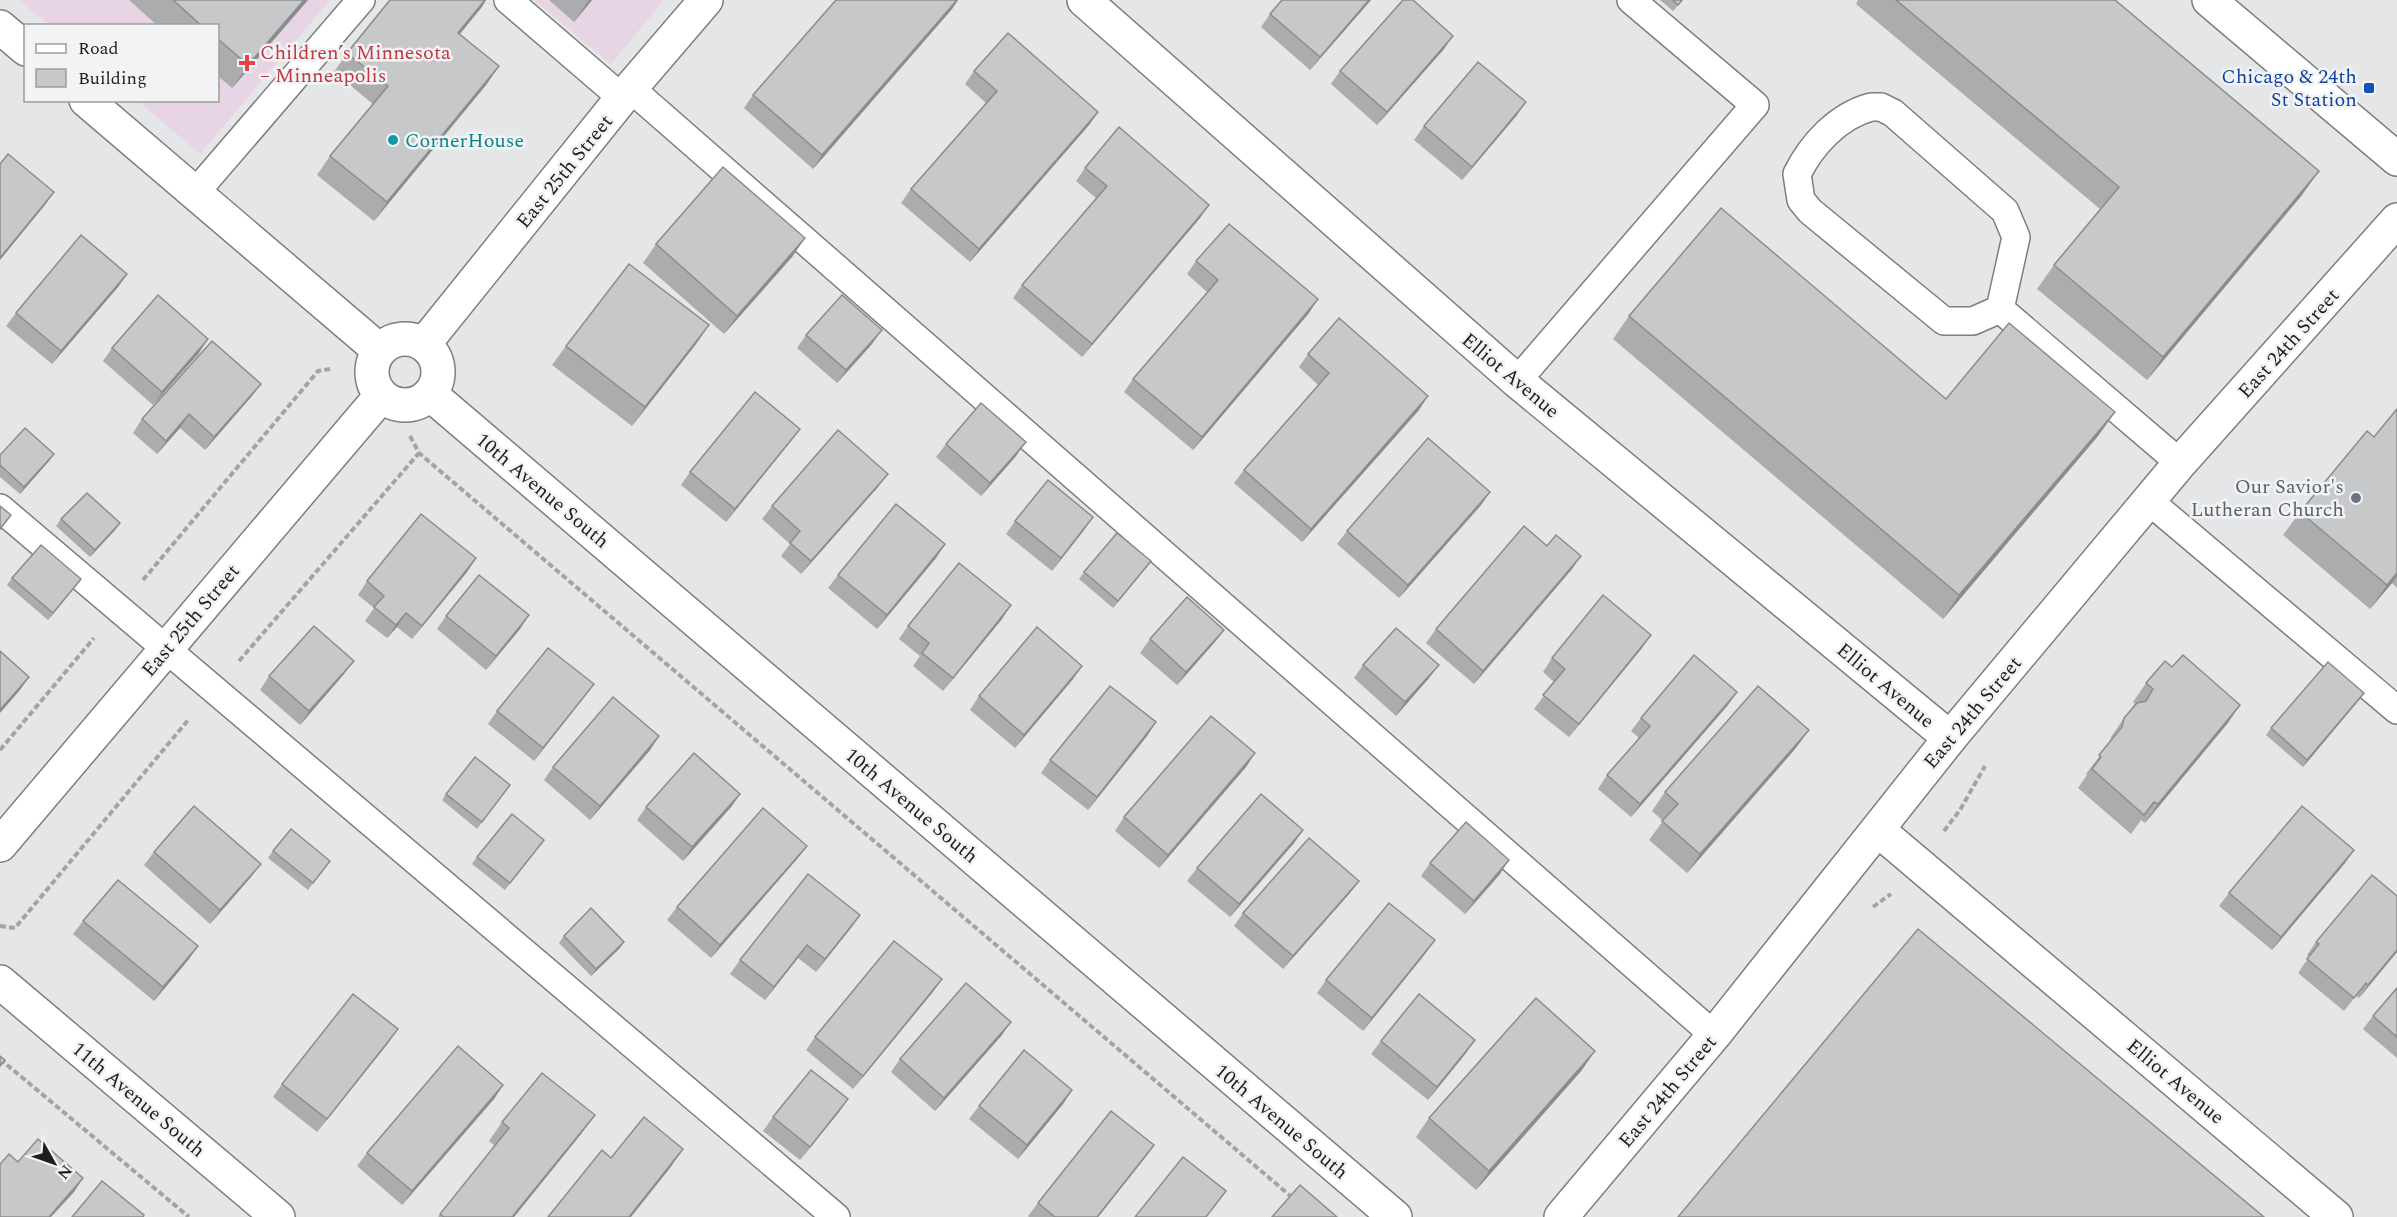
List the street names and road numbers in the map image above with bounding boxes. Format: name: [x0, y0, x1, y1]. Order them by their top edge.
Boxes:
street label: East 25th Street: [509, 108, 620, 235]
street label: East 24th Street: [2231, 282, 2347, 406]
street label: Elliot Avenue: [1455, 326, 1566, 426]
street label: 10th Avenue South: [469, 426, 616, 556]
street label: East 25th Street: [134, 558, 247, 684]
street label: Elliot Avenue: [1830, 636, 1941, 736]
street label: East 24th Street: [1916, 650, 2029, 776]
street label: 10th Avenue South: [838, 741, 985, 871]
street label: East 24th Street: [1611, 1029, 1724, 1155]
street label: Elliot Avenue: [2120, 1032, 2231, 1132]
street label: 11th Avenue South: [65, 1035, 212, 1165]
street label: 10th Avenue South: [1208, 1057, 1355, 1187]

